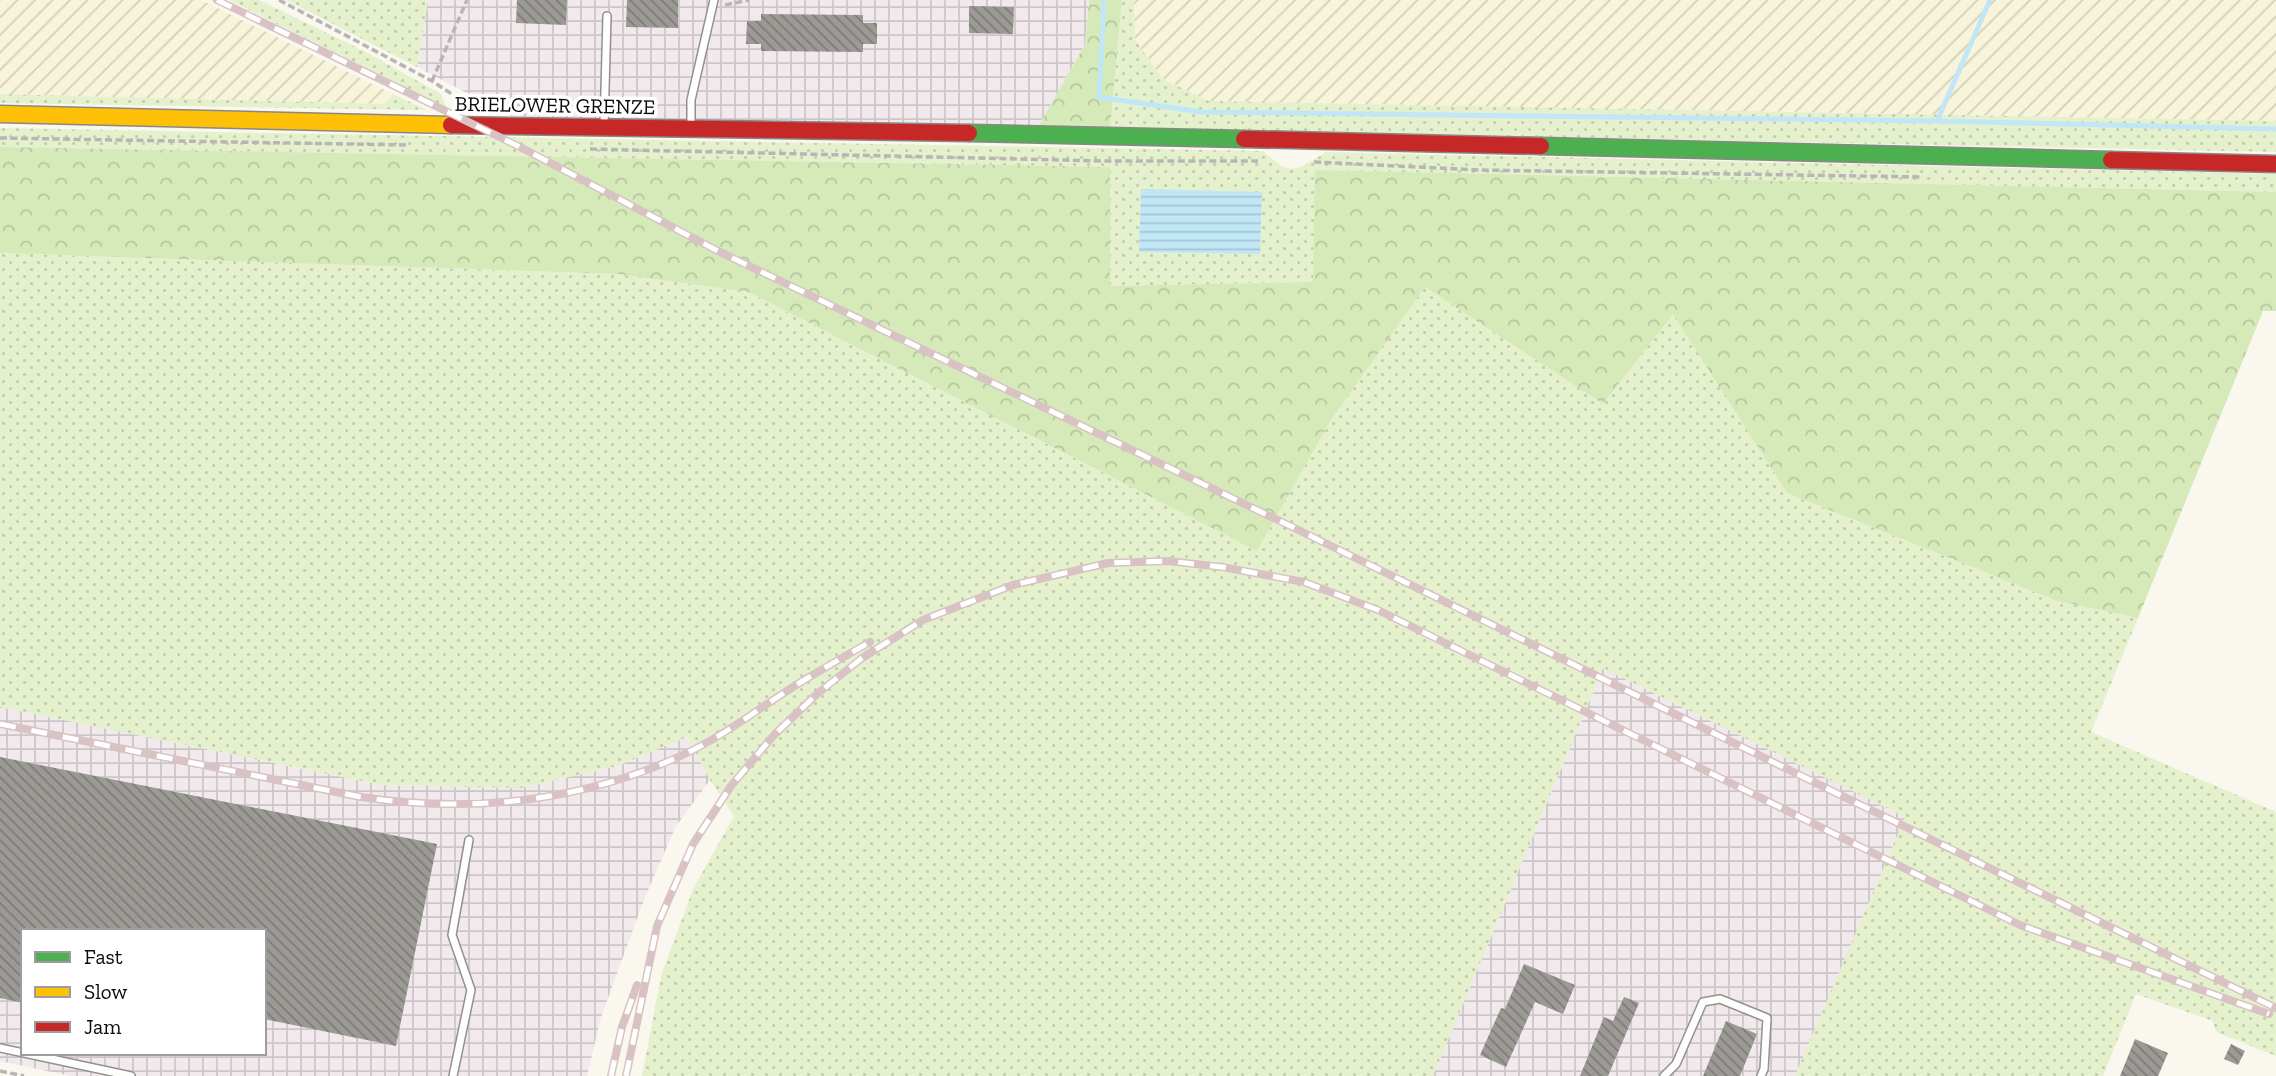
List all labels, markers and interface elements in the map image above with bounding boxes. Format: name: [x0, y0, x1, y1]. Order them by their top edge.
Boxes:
street label: BRIELOWER GRENZE: [455, 91, 655, 119]
legend: [21, 929, 266, 1055]
text: Fast: [84, 944, 123, 969]
text: Slow: [84, 979, 127, 1004]
text: Jam: [84, 1014, 121, 1039]

